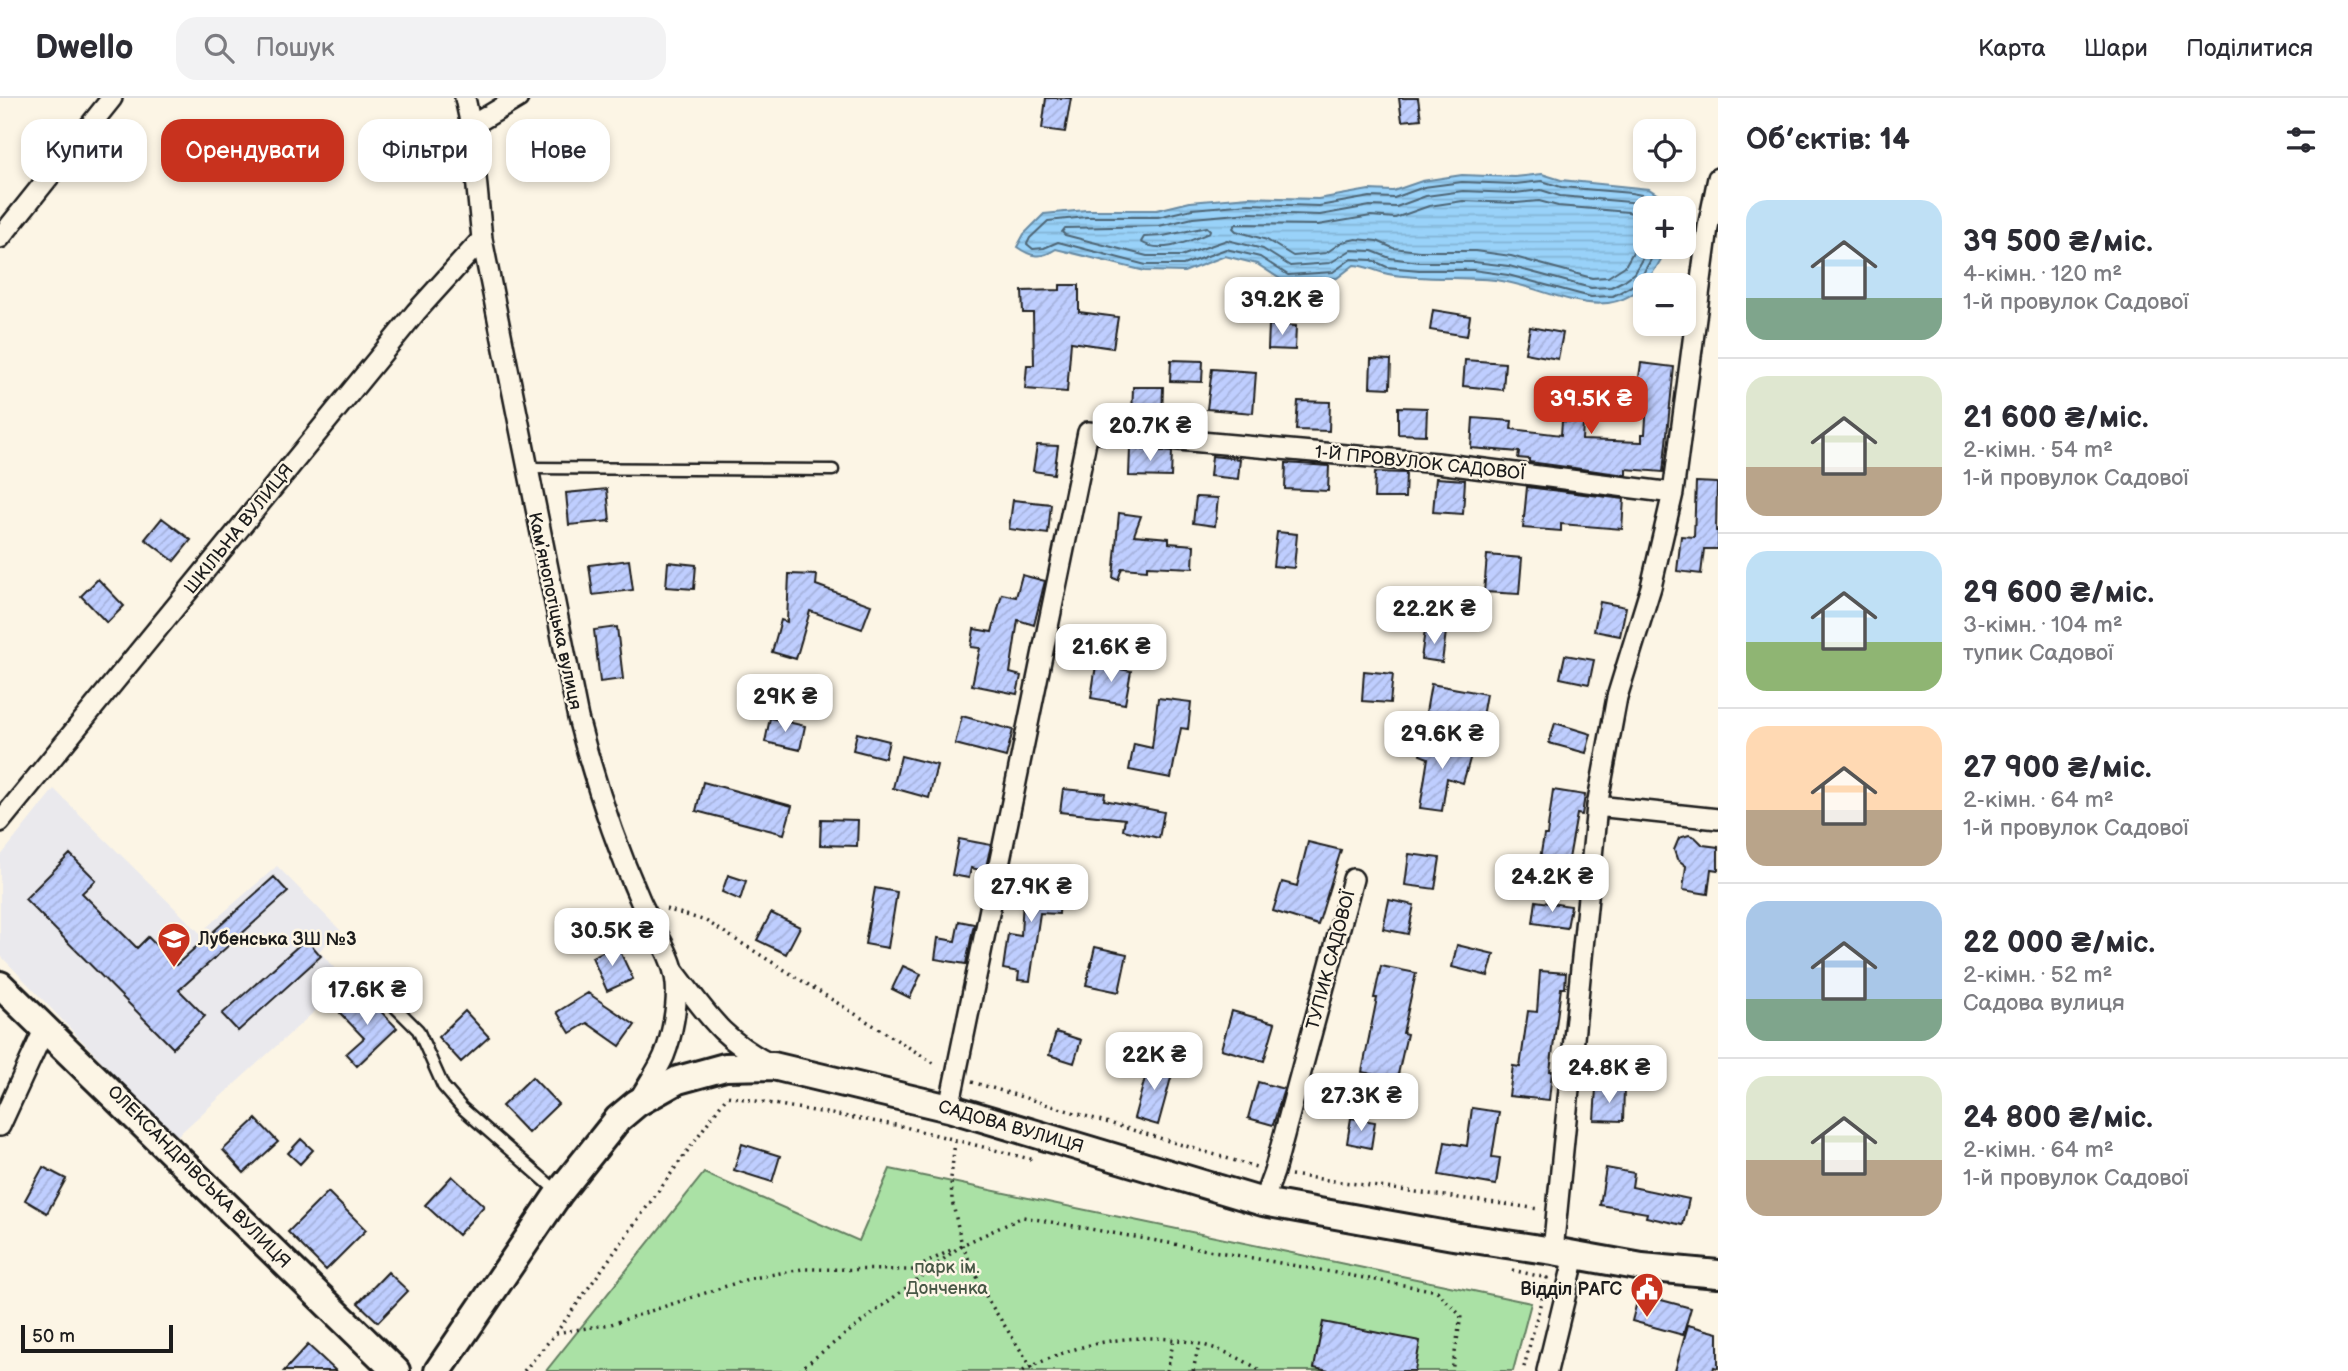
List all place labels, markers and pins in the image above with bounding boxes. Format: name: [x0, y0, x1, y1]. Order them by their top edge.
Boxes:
pin: 39.2K ₴: [1217, 278, 1347, 337]
pin: 39.5K ₴: [1526, 376, 1656, 436]
pin: 20.7K ₴: [1085, 404, 1215, 463]
pin: 22.2K ₴: [1369, 587, 1499, 646]
pin: 21.6K ₴: [1046, 624, 1176, 684]
pin: 29K ₴: [736, 674, 834, 734]
pin: 29.6K ₴: [1377, 712, 1507, 771]
pin: 24.2K ₴: [1487, 854, 1617, 914]
pin: 27.9K ₴: [966, 864, 1096, 924]
pin: 30.5K ₴: [547, 908, 677, 968]
school or university icon: Лубенська ЗШ №3: [155, 920, 193, 969]
place label: Лубенська ЗШ №3: [197, 929, 357, 950]
pin: 17.6K ₴: [302, 968, 432, 1027]
pin: 22K ₴: [1105, 1032, 1203, 1092]
pin: 24.8K ₴: [1544, 1046, 1674, 1105]
pin: 27.3K ₴: [1296, 1074, 1426, 1133]
public building icon: Відділ РАГС: [1628, 1270, 1666, 1319]
place label: Відділ РАГС: [1520, 1279, 1622, 1300]

